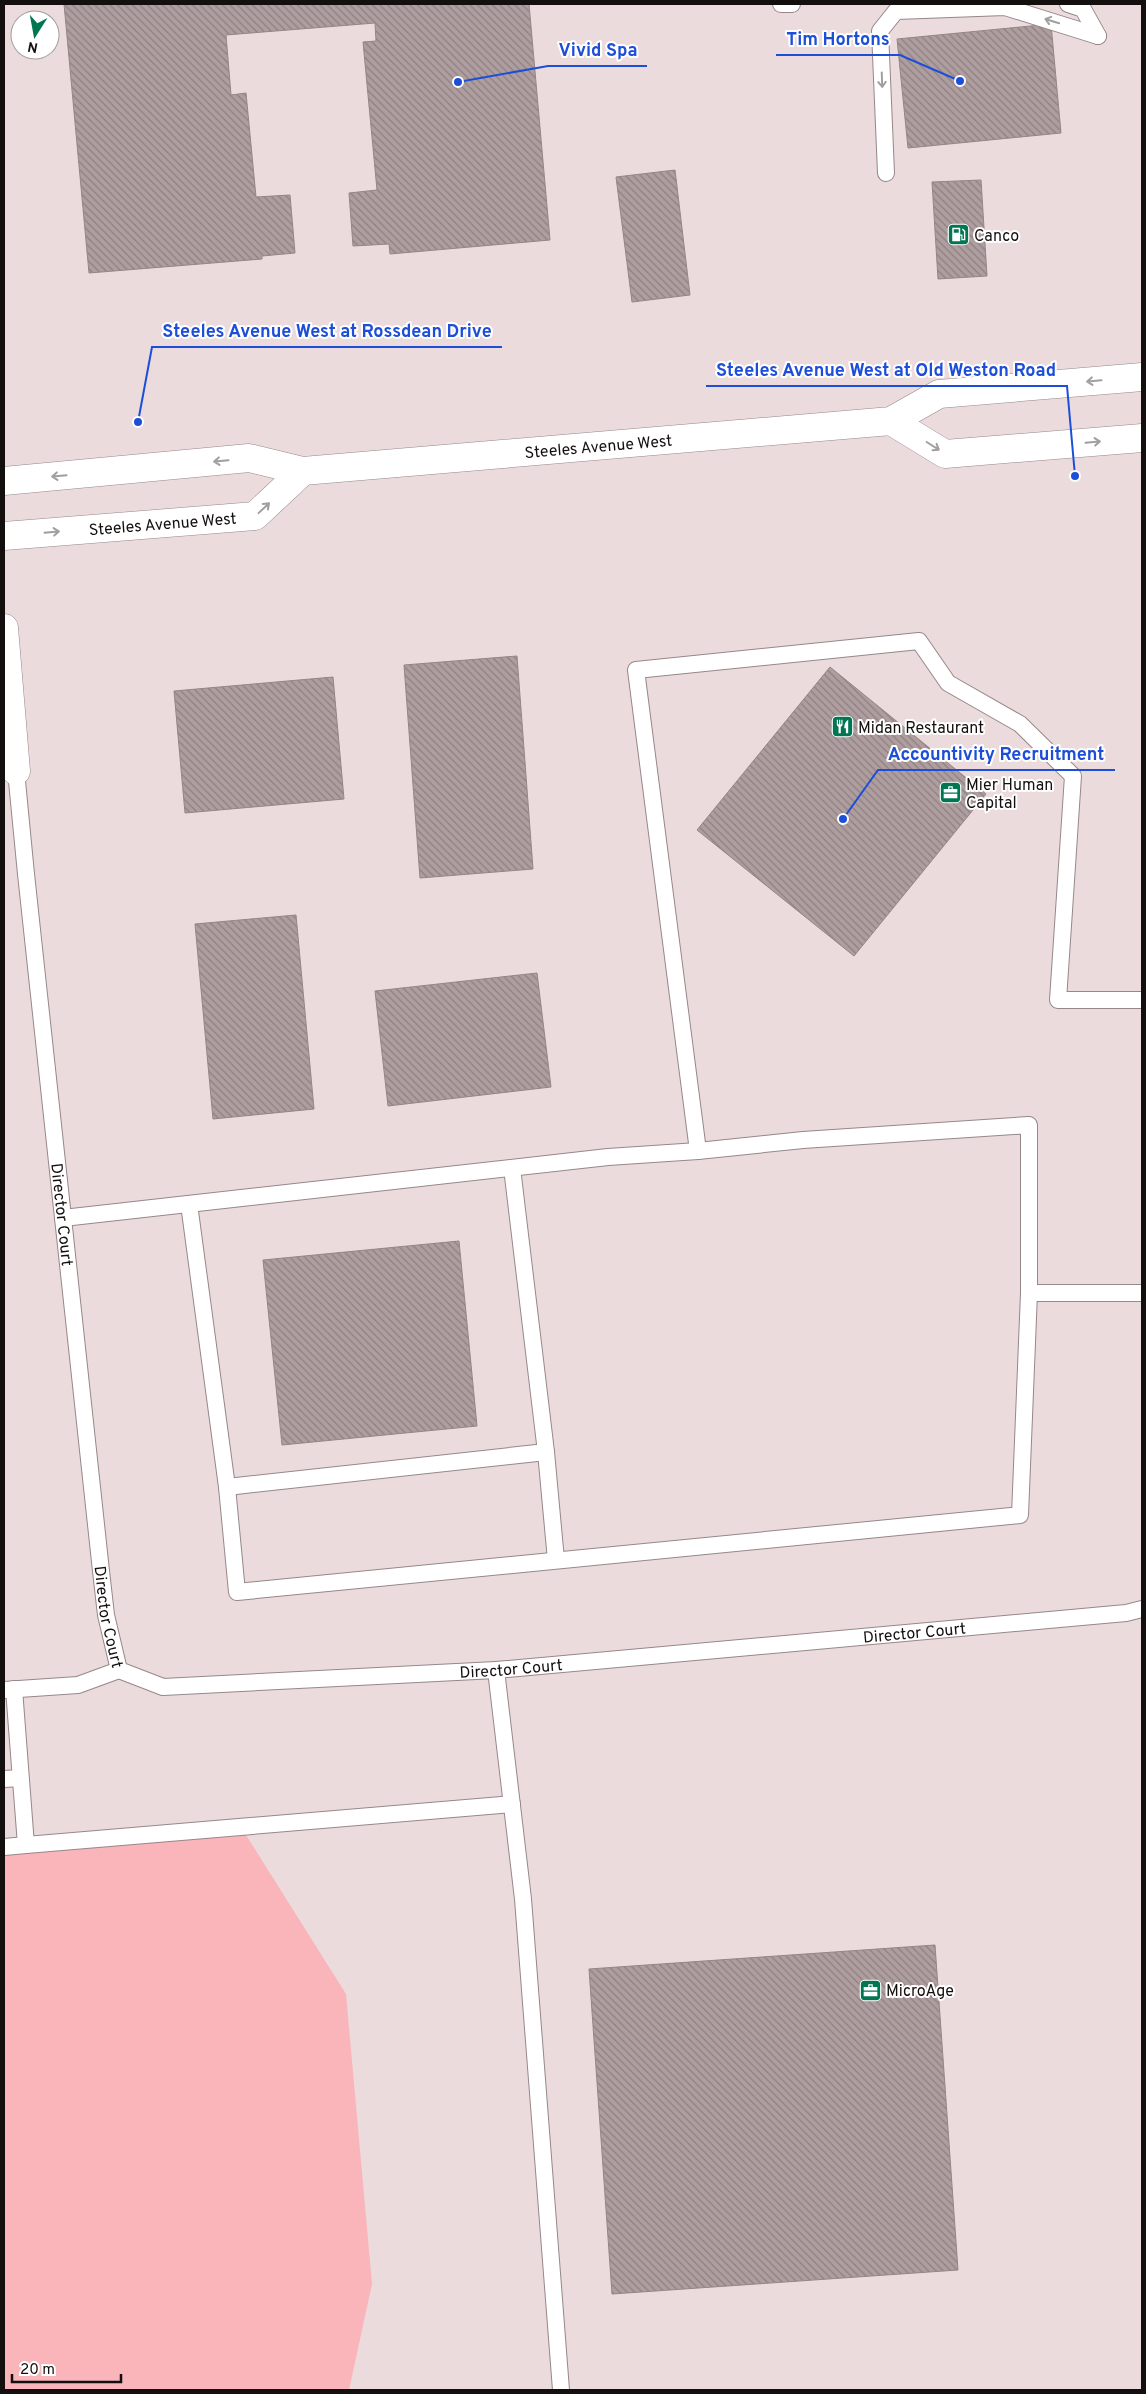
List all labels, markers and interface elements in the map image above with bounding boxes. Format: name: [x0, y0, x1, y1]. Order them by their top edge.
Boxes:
north arrow: [10, 10, 60, 60]
one-way arrow: [1044, 16, 1060, 26]
callout: Tim Hortons: [776, 22, 900, 55]
text: Tim Hortons: [786, 29, 890, 52]
callout: Vivid Spa: [548, 33, 647, 66]
text: N: [26, 37, 39, 56]
text: Vivid Spa: [559, 40, 637, 63]
one-way arrow: [878, 72, 887, 88]
fuel station icon: Canco: [946, 223, 970, 247]
place label: Canco: [974, 227, 1019, 247]
callout: Steeles Avenue West at Rossdean Drive: [152, 314, 502, 347]
text: Steeles Avenue West at Rossdean Drive: [162, 321, 492, 344]
callout: Steeles Avenue West at Old Weston Road: [706, 353, 1067, 386]
text: Steeles Avenue West at Old Weston Road: [716, 360, 1056, 383]
one-way arrow: [1086, 377, 1102, 386]
street label: Steeles Avenue West: [524, 432, 673, 464]
one-way arrow: [1084, 437, 1100, 447]
one-way arrow: [925, 442, 939, 452]
one-way arrow: [214, 456, 230, 466]
one-way arrow: [52, 471, 68, 480]
one-way arrow: [257, 502, 270, 514]
street label: Steeles Avenue West: [88, 510, 237, 541]
one-way arrow: [44, 527, 60, 537]
restaurant icon: Midan Restaurant: [830, 715, 854, 739]
place label: Midan Restaurant: [858, 719, 984, 739]
callout: Accountivity Recruitment: [878, 737, 1115, 770]
text: Accountivity Recruitment: [888, 744, 1104, 767]
place label: Mier Human Capital: [966, 776, 1053, 814]
office icon: Mier Human Capital: [938, 781, 962, 805]
street label: Director Court: [45, 1162, 76, 1267]
street label: Director Court: [88, 1565, 126, 1670]
street label: Director Court: [862, 1620, 967, 1649]
street label: Director Court: [459, 1656, 564, 1684]
office icon: MicroAge: [858, 1978, 882, 2002]
place label: MicroAge: [886, 1982, 954, 2002]
scale bar: [12, 2352, 121, 2384]
text: 20 m: [20, 2361, 55, 2380]

